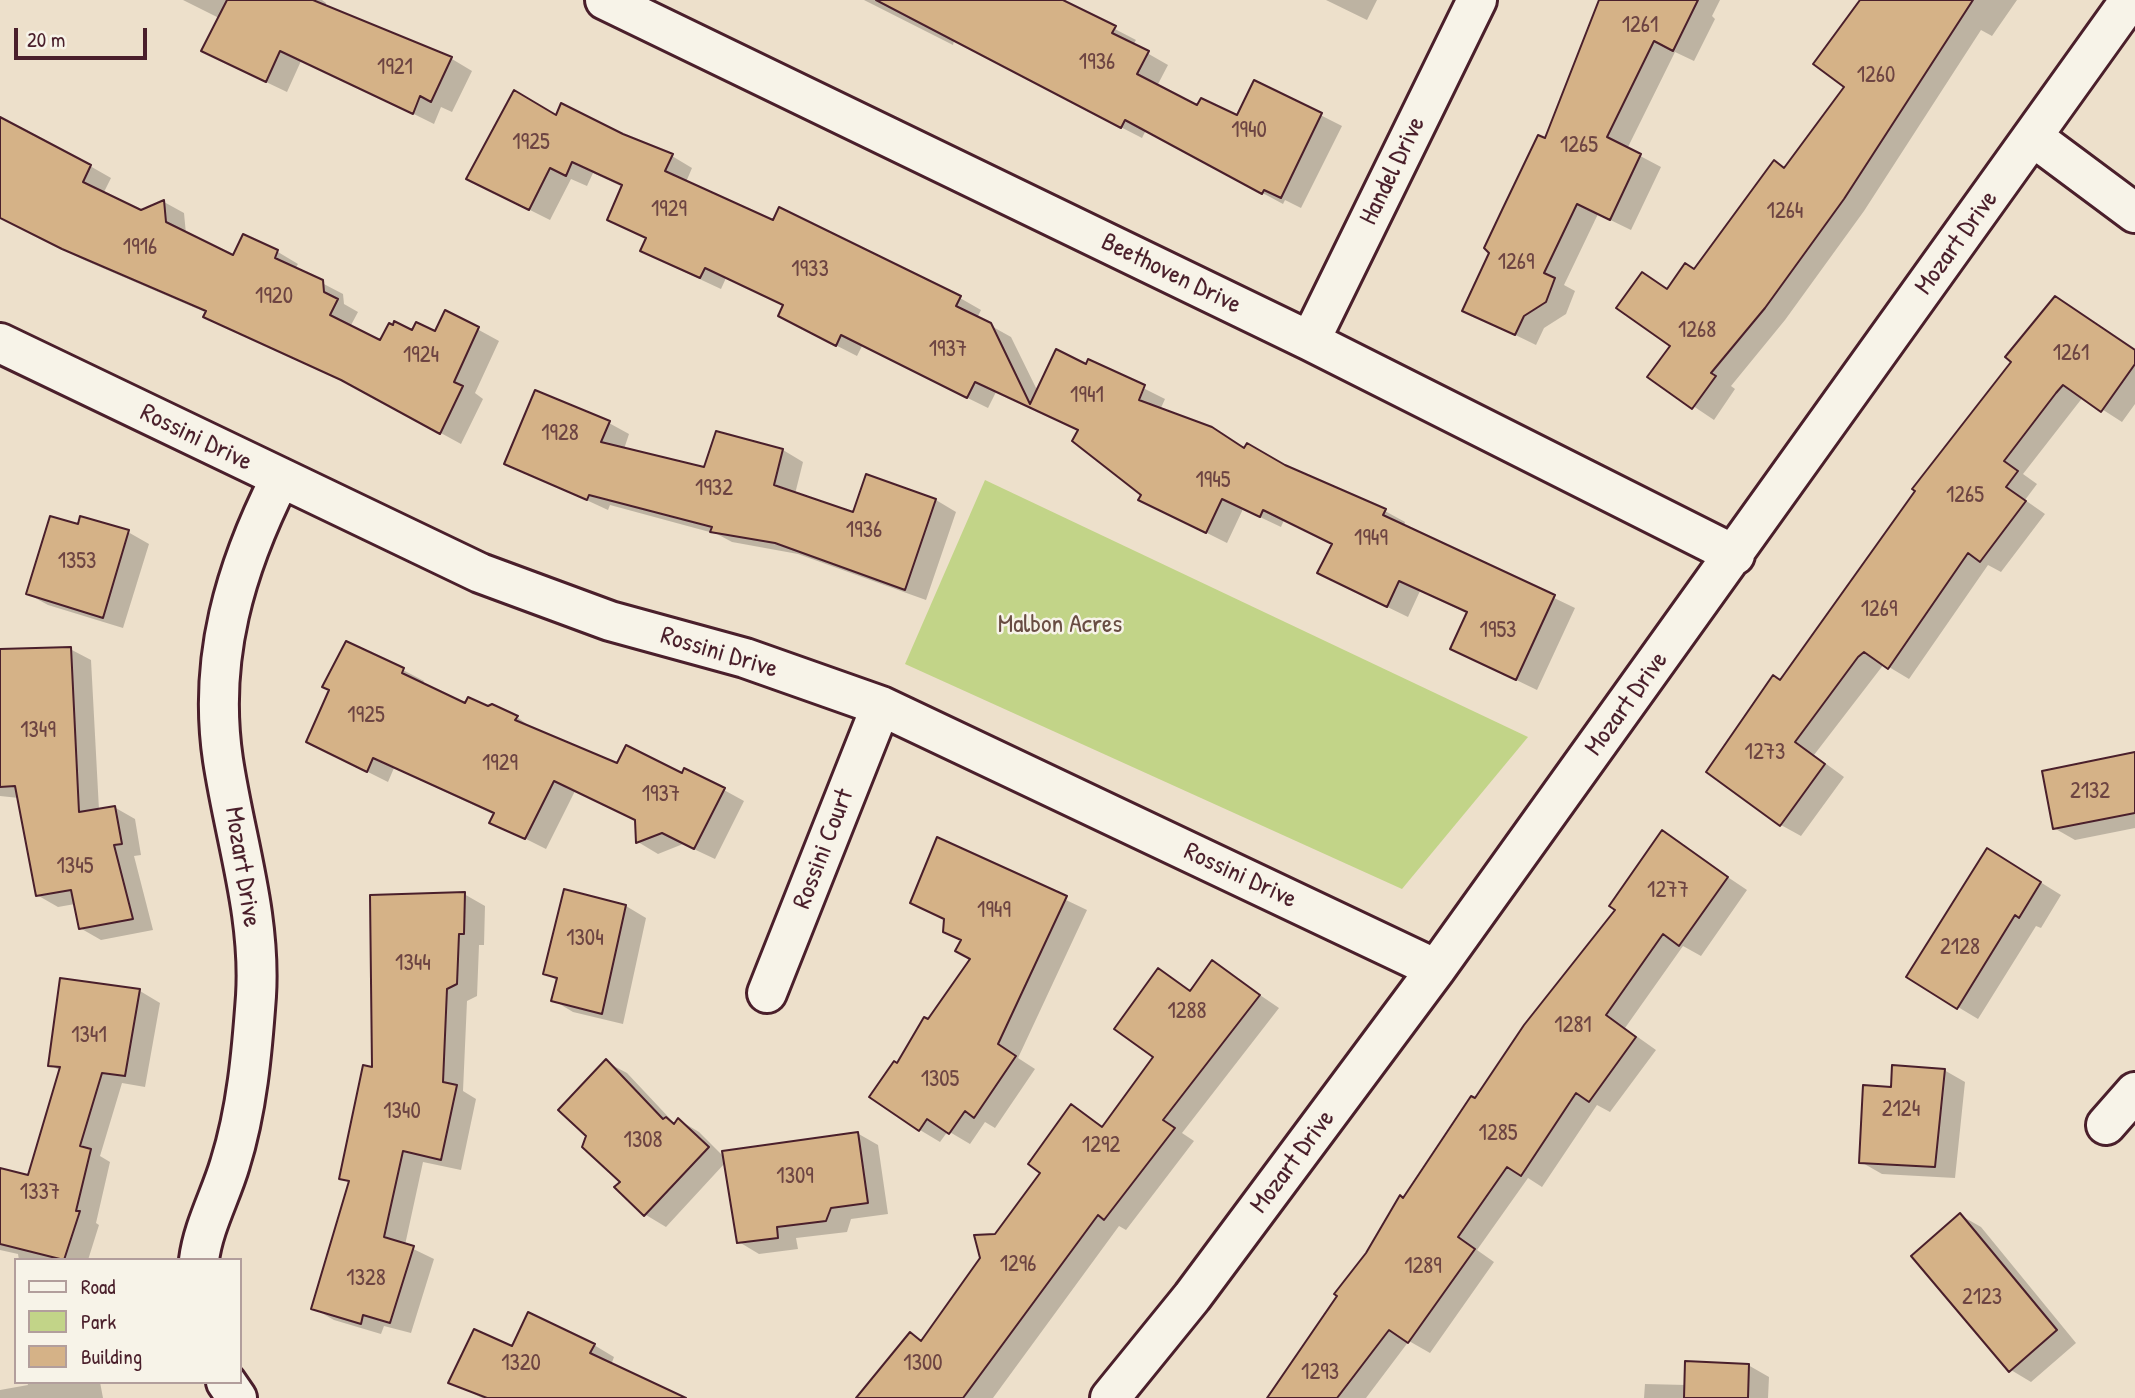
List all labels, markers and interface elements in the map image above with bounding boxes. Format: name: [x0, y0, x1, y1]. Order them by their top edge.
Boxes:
house number: 1261: [1622, 12, 1658, 40]
scale bar: [18, 14, 150, 58]
text: 20 m: [27, 25, 65, 54]
house number: 1936: [1079, 49, 1115, 77]
house number: 1921: [377, 54, 413, 82]
house number: 1260: [1857, 62, 1895, 90]
street label: Handel Drive: [1353, 112, 1433, 230]
house number: 1940: [1231, 117, 1267, 145]
house number: 1925: [512, 129, 550, 157]
house number: 1265: [1560, 132, 1598, 160]
street label: Mozart Drive: [1909, 185, 2005, 301]
house number: 1929: [651, 196, 687, 224]
house number: 1264: [1767, 198, 1803, 226]
street label: Beethoven Drive: [1096, 227, 1246, 321]
house number: 1916: [123, 234, 157, 262]
house number: 1269: [1498, 249, 1534, 277]
house number: 1933: [791, 256, 829, 284]
house number: 1920: [255, 283, 293, 311]
house number: 1268: [1678, 317, 1716, 345]
house number: 1937: [929, 336, 967, 364]
house number: 1261: [2053, 340, 2089, 368]
house number: 1924: [403, 342, 439, 370]
house number: 1941: [1070, 382, 1104, 410]
street label: Rossini Drive: [135, 398, 257, 478]
house number: 1928: [541, 420, 579, 448]
house number: 1945: [1195, 467, 1231, 495]
house number: 1932: [695, 475, 733, 503]
house number: 1265: [1946, 482, 1984, 510]
house number: 1936: [846, 517, 882, 545]
house number: 1949: [1354, 525, 1388, 553]
house number: 1353: [58, 548, 96, 576]
house number: 1269: [1861, 596, 1897, 624]
park label: Malbon Acres: [998, 609, 1122, 641]
house number: 1953: [1480, 617, 1516, 645]
street label: Rossini Drive: [657, 620, 781, 686]
street label: Mozart Drive: [1579, 646, 1675, 762]
house number: 1925: [347, 702, 385, 730]
house number: 1349: [20, 717, 56, 745]
house number: 1273: [1745, 739, 1785, 767]
house number: 1929: [482, 750, 518, 778]
house number: 2132: [2070, 778, 2110, 806]
house number: 1937: [642, 781, 680, 809]
street label: Rossini Court: [787, 785, 861, 913]
street label: Mozart Drive: [217, 805, 267, 929]
street label: Rossini Drive: [1179, 836, 1301, 916]
house number: 1345: [56, 853, 94, 881]
house number: 1277: [1647, 877, 1689, 905]
house number: 1949: [977, 897, 1011, 925]
house number: 1304: [566, 925, 604, 953]
house number: 2128: [1940, 934, 1980, 962]
house number: 1344: [395, 950, 431, 978]
house number: 1288: [1167, 998, 1207, 1026]
house number: 1281: [1554, 1012, 1592, 1040]
house number: 1341: [71, 1022, 107, 1050]
house number: 1305: [921, 1066, 959, 1094]
house number: 2124: [1882, 1096, 1920, 1124]
house number: 1340: [383, 1098, 421, 1126]
street label: Mozart Drive: [1244, 1104, 1342, 1220]
house number: 1285: [1479, 1120, 1517, 1148]
house number: 1308: [624, 1127, 662, 1155]
house number: 1292: [1082, 1132, 1120, 1160]
house number: 1309: [776, 1163, 814, 1191]
house number: 1337: [20, 1179, 60, 1207]
house number: 1296: [1000, 1251, 1036, 1279]
house number: 1289: [1404, 1253, 1442, 1281]
legend: [14, 1258, 242, 1384]
house number: 1328: [346, 1265, 386, 1293]
text: Road: [81, 1272, 115, 1301]
house number: 2123: [1962, 1284, 2002, 1312]
text: Park: [81, 1307, 116, 1336]
text: Building: [81, 1342, 142, 1371]
house number: 1320: [501, 1350, 541, 1378]
house number: 1300: [903, 1350, 943, 1378]
house number: 1293: [1301, 1359, 1339, 1387]

